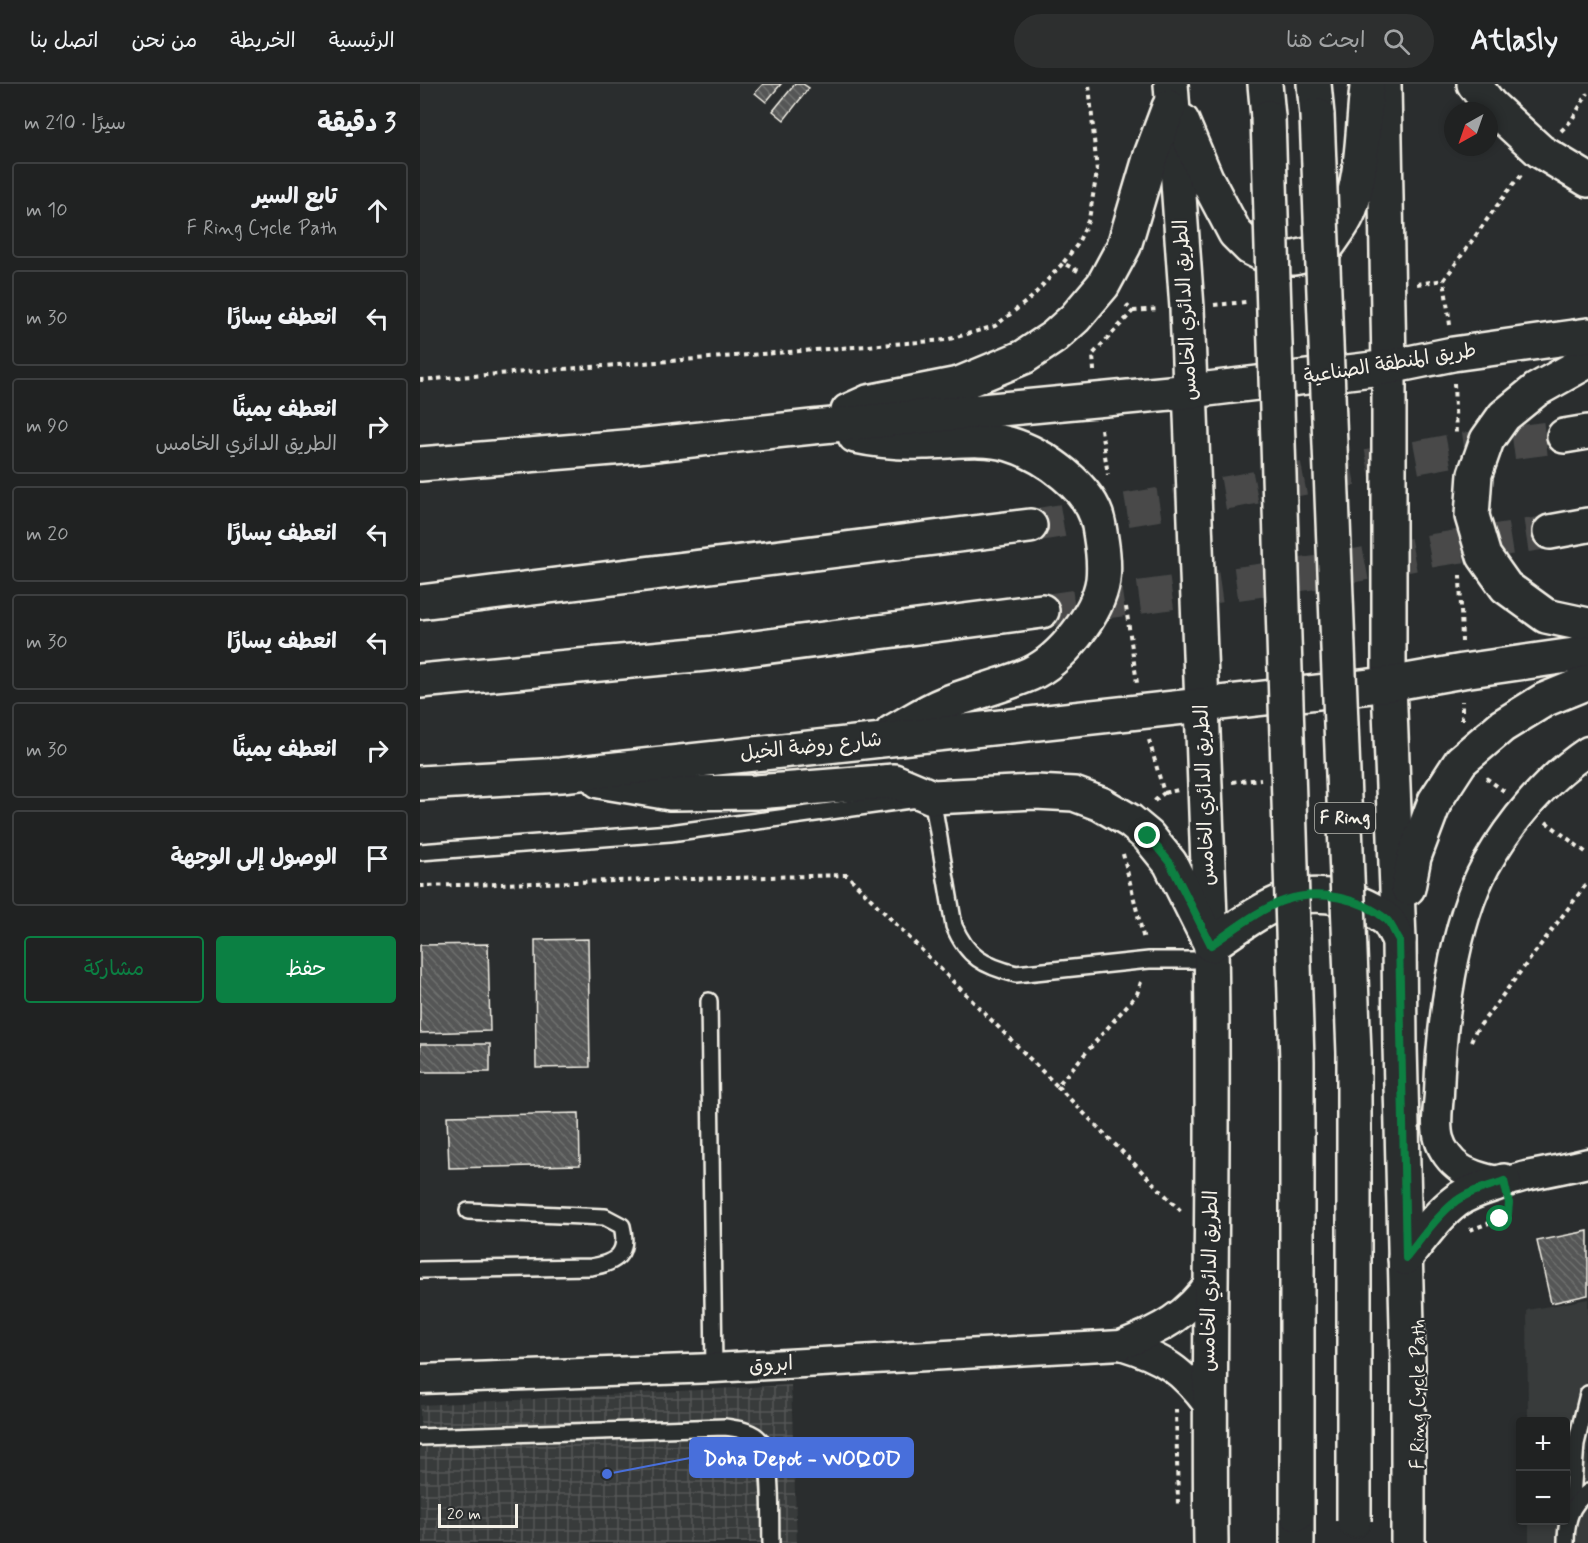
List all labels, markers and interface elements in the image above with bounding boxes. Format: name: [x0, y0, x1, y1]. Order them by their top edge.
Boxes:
search box: [1014, 14, 1434, 68]
text: Atlasly: [1470, 23, 1558, 60]
icon: search: [1380, 25, 1413, 58]
text: اتصل بنا: [30, 27, 98, 55]
text: من نحن: [131, 27, 197, 55]
text: الخريطة: [230, 27, 296, 55]
text: الرئيسية: [329, 27, 395, 55]
text: ابحث هنا: [1286, 27, 1365, 55]
north arrow: [1444, 102, 1498, 156]
text: 3 دقيقة: [317, 107, 396, 141]
text: سيرًا · 210 m: [24, 110, 126, 137]
text: تابع السير: [253, 183, 337, 211]
icon: ahead: [361, 194, 394, 227]
text: 10 m: [26, 197, 68, 224]
text: F Ring Cycle Path: [187, 215, 337, 242]
street label: الطريق الدائري الخامس: [1168, 219, 1204, 401]
icon: left: [361, 302, 394, 335]
text: انعطف يسارًا: [227, 304, 337, 332]
text: 30 m: [26, 305, 68, 332]
street label: طريق المنطقة الصناعية: [1302, 337, 1478, 391]
text: انعطف يمينًا: [233, 396, 337, 424]
icon: right: [361, 410, 394, 443]
text: 90 m: [26, 413, 69, 440]
text: الطريق الدائري الخامس: [156, 431, 337, 458]
icon: left: [361, 518, 394, 551]
text: انعطف يسارًا: [227, 520, 337, 548]
text: 20 m: [26, 521, 69, 548]
icon: left: [361, 626, 394, 659]
text: انعطف يسارًا: [227, 628, 337, 656]
text: 30 m: [26, 629, 68, 656]
street label: الطريق الدائري الخامس: [1188, 704, 1222, 886]
street label: شارع روضة الخيل: [739, 726, 883, 768]
icon: right: [361, 734, 394, 767]
text: انعطف يمينًا: [233, 736, 337, 764]
text: 30 m: [26, 737, 68, 764]
road number: F Ring: [1315, 803, 1375, 833]
route end: [1134, 822, 1160, 848]
icon: arrive: [361, 842, 394, 875]
text: الوصول إلى الوجهة: [170, 844, 337, 872]
button: مشاركة: [24, 936, 204, 1003]
button: حفظ: [216, 936, 396, 1003]
street label: الطريق الدائري الخامس: [1195, 1190, 1225, 1372]
route start: [1486, 1205, 1512, 1231]
street label: F Ring Cycle Path: [1405, 1319, 1432, 1469]
street label: ابروق: [748, 1350, 794, 1380]
map controls: [1516, 1417, 1570, 1525]
button: +: [1516, 1417, 1570, 1471]
callout: Doha Depot - WOQOD: [690, 1438, 913, 1477]
text: Doha Depot - WOQOD: [703, 1445, 901, 1473]
button: −: [1516, 1471, 1570, 1525]
scale bar: [438, 1501, 518, 1528]
text: 20 m: [447, 1504, 481, 1525]

